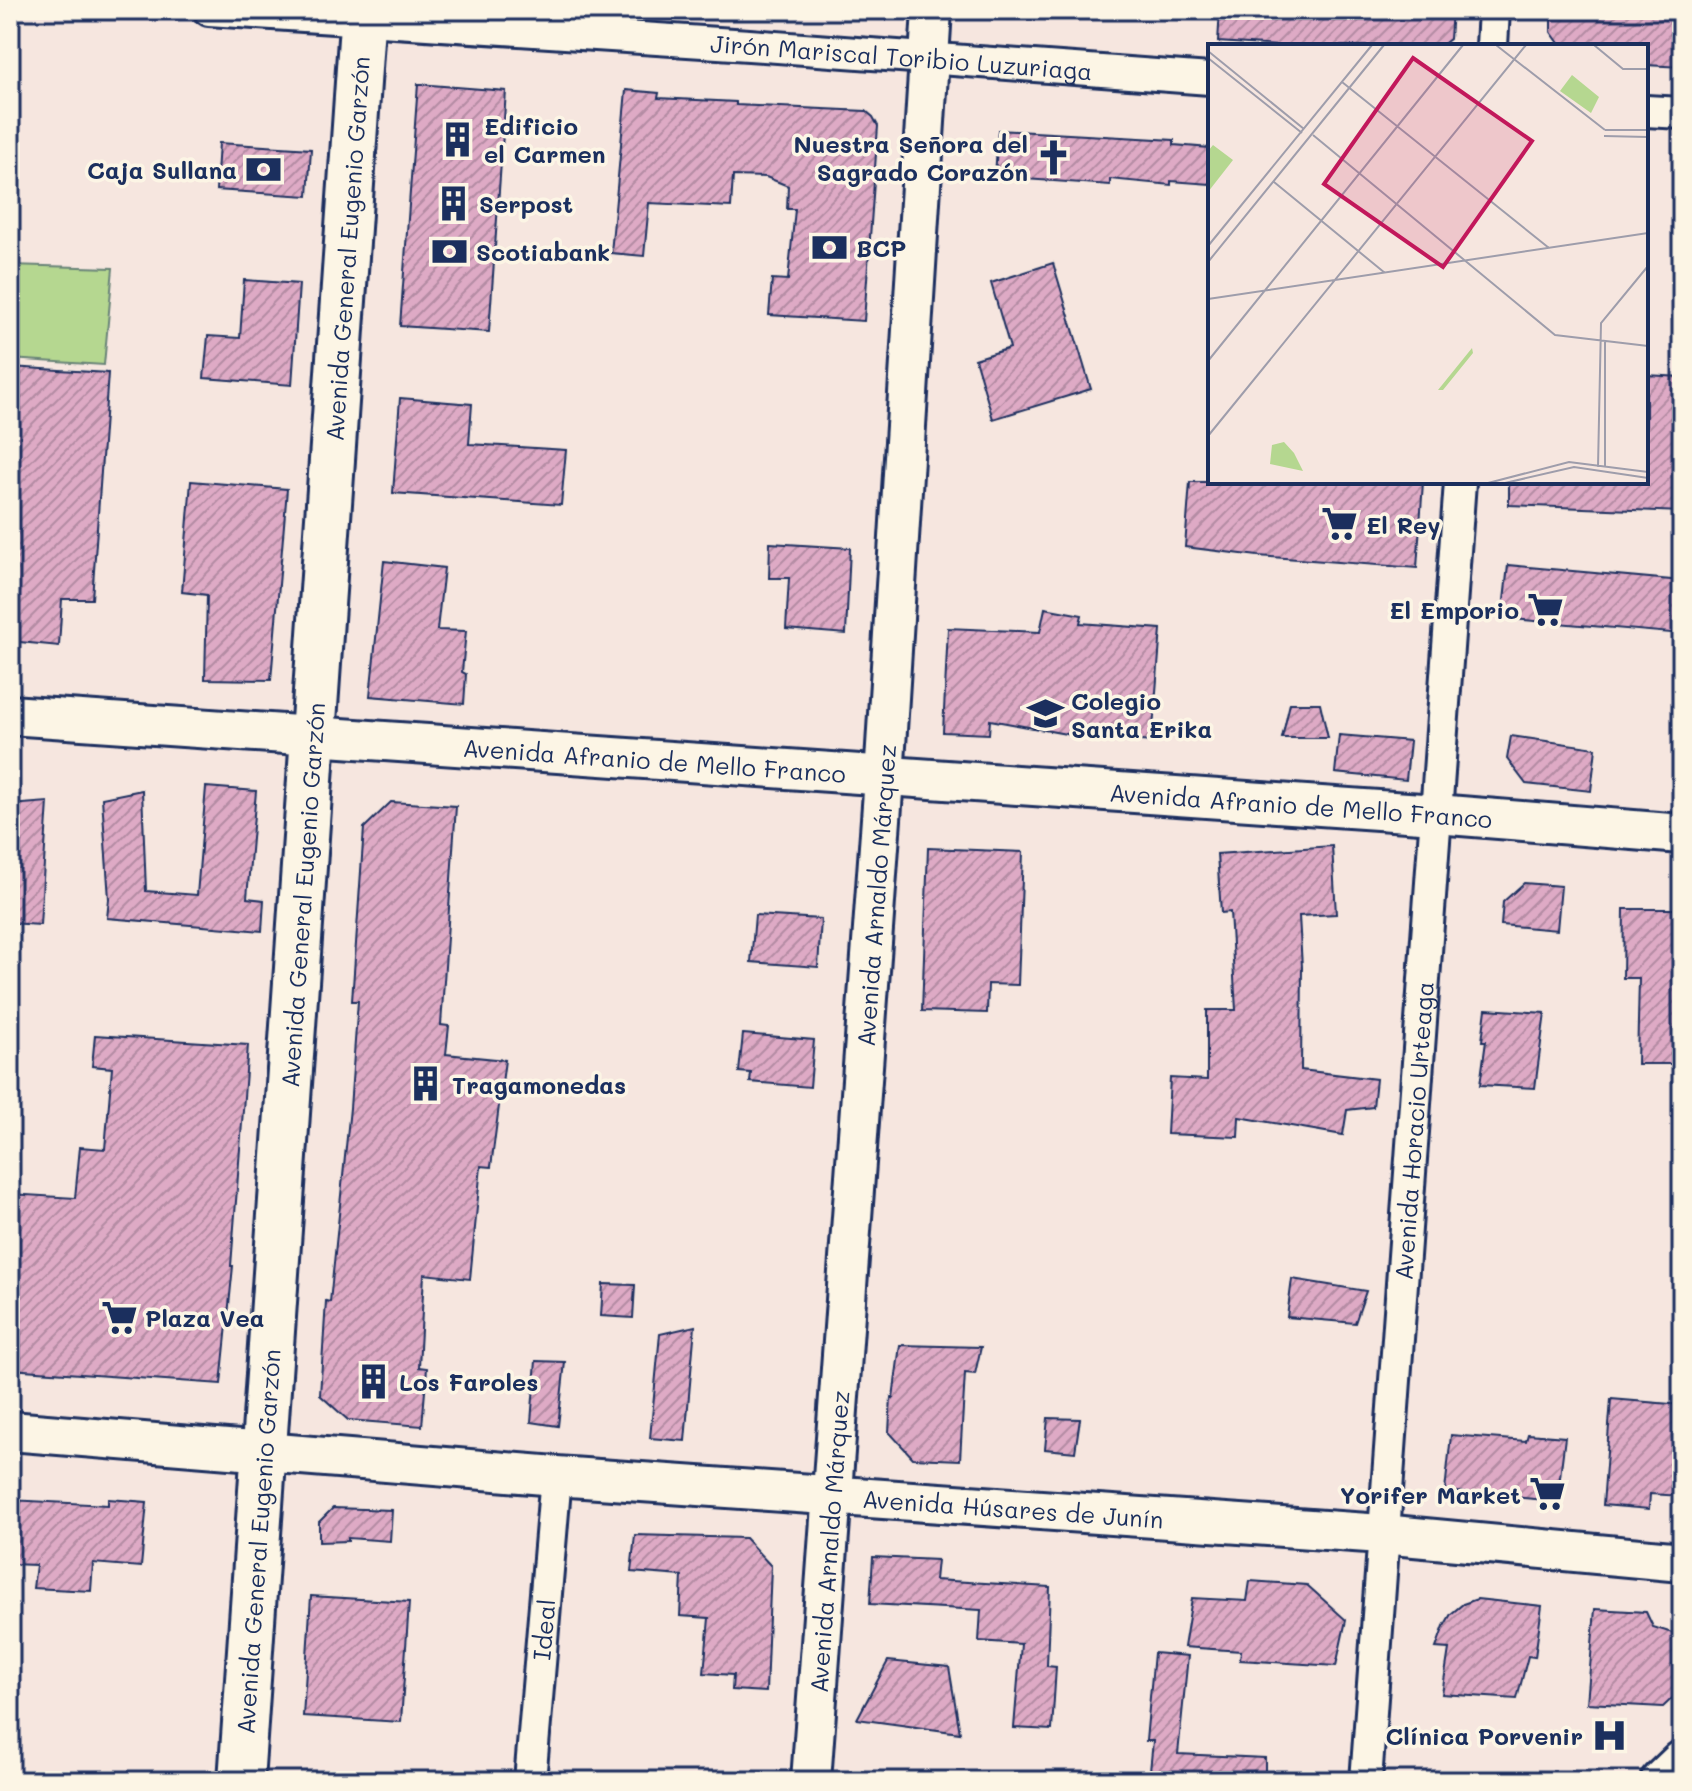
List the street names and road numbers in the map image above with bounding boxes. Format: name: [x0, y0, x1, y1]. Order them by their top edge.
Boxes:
street label: Jirón Mariscal Toribio Luzuriaga: [709, 27, 1094, 86]
street label: Avenida General Eugenio Garzón: [318, 55, 375, 442]
street label: Avenida General Eugenio Garzón: [273, 702, 331, 1089]
street label: Avenida Afranio de Mello Franco: [462, 731, 847, 788]
street label: Avenida Arnaldo Márquez: [849, 743, 902, 1048]
street label: Avenida Afranio de Mello Franco: [1108, 776, 1493, 834]
street label: Avenida Horacio Urteaga: [1387, 980, 1439, 1281]
street label: Avenida General Eugenio Garzón: [229, 1348, 286, 1735]
street label: Avenida Arnaldo Márquez: [802, 1389, 855, 1694]
street label: Avenida Húsares de Junín: [861, 1482, 1165, 1534]
street label: Ideal: [525, 1598, 561, 1662]

